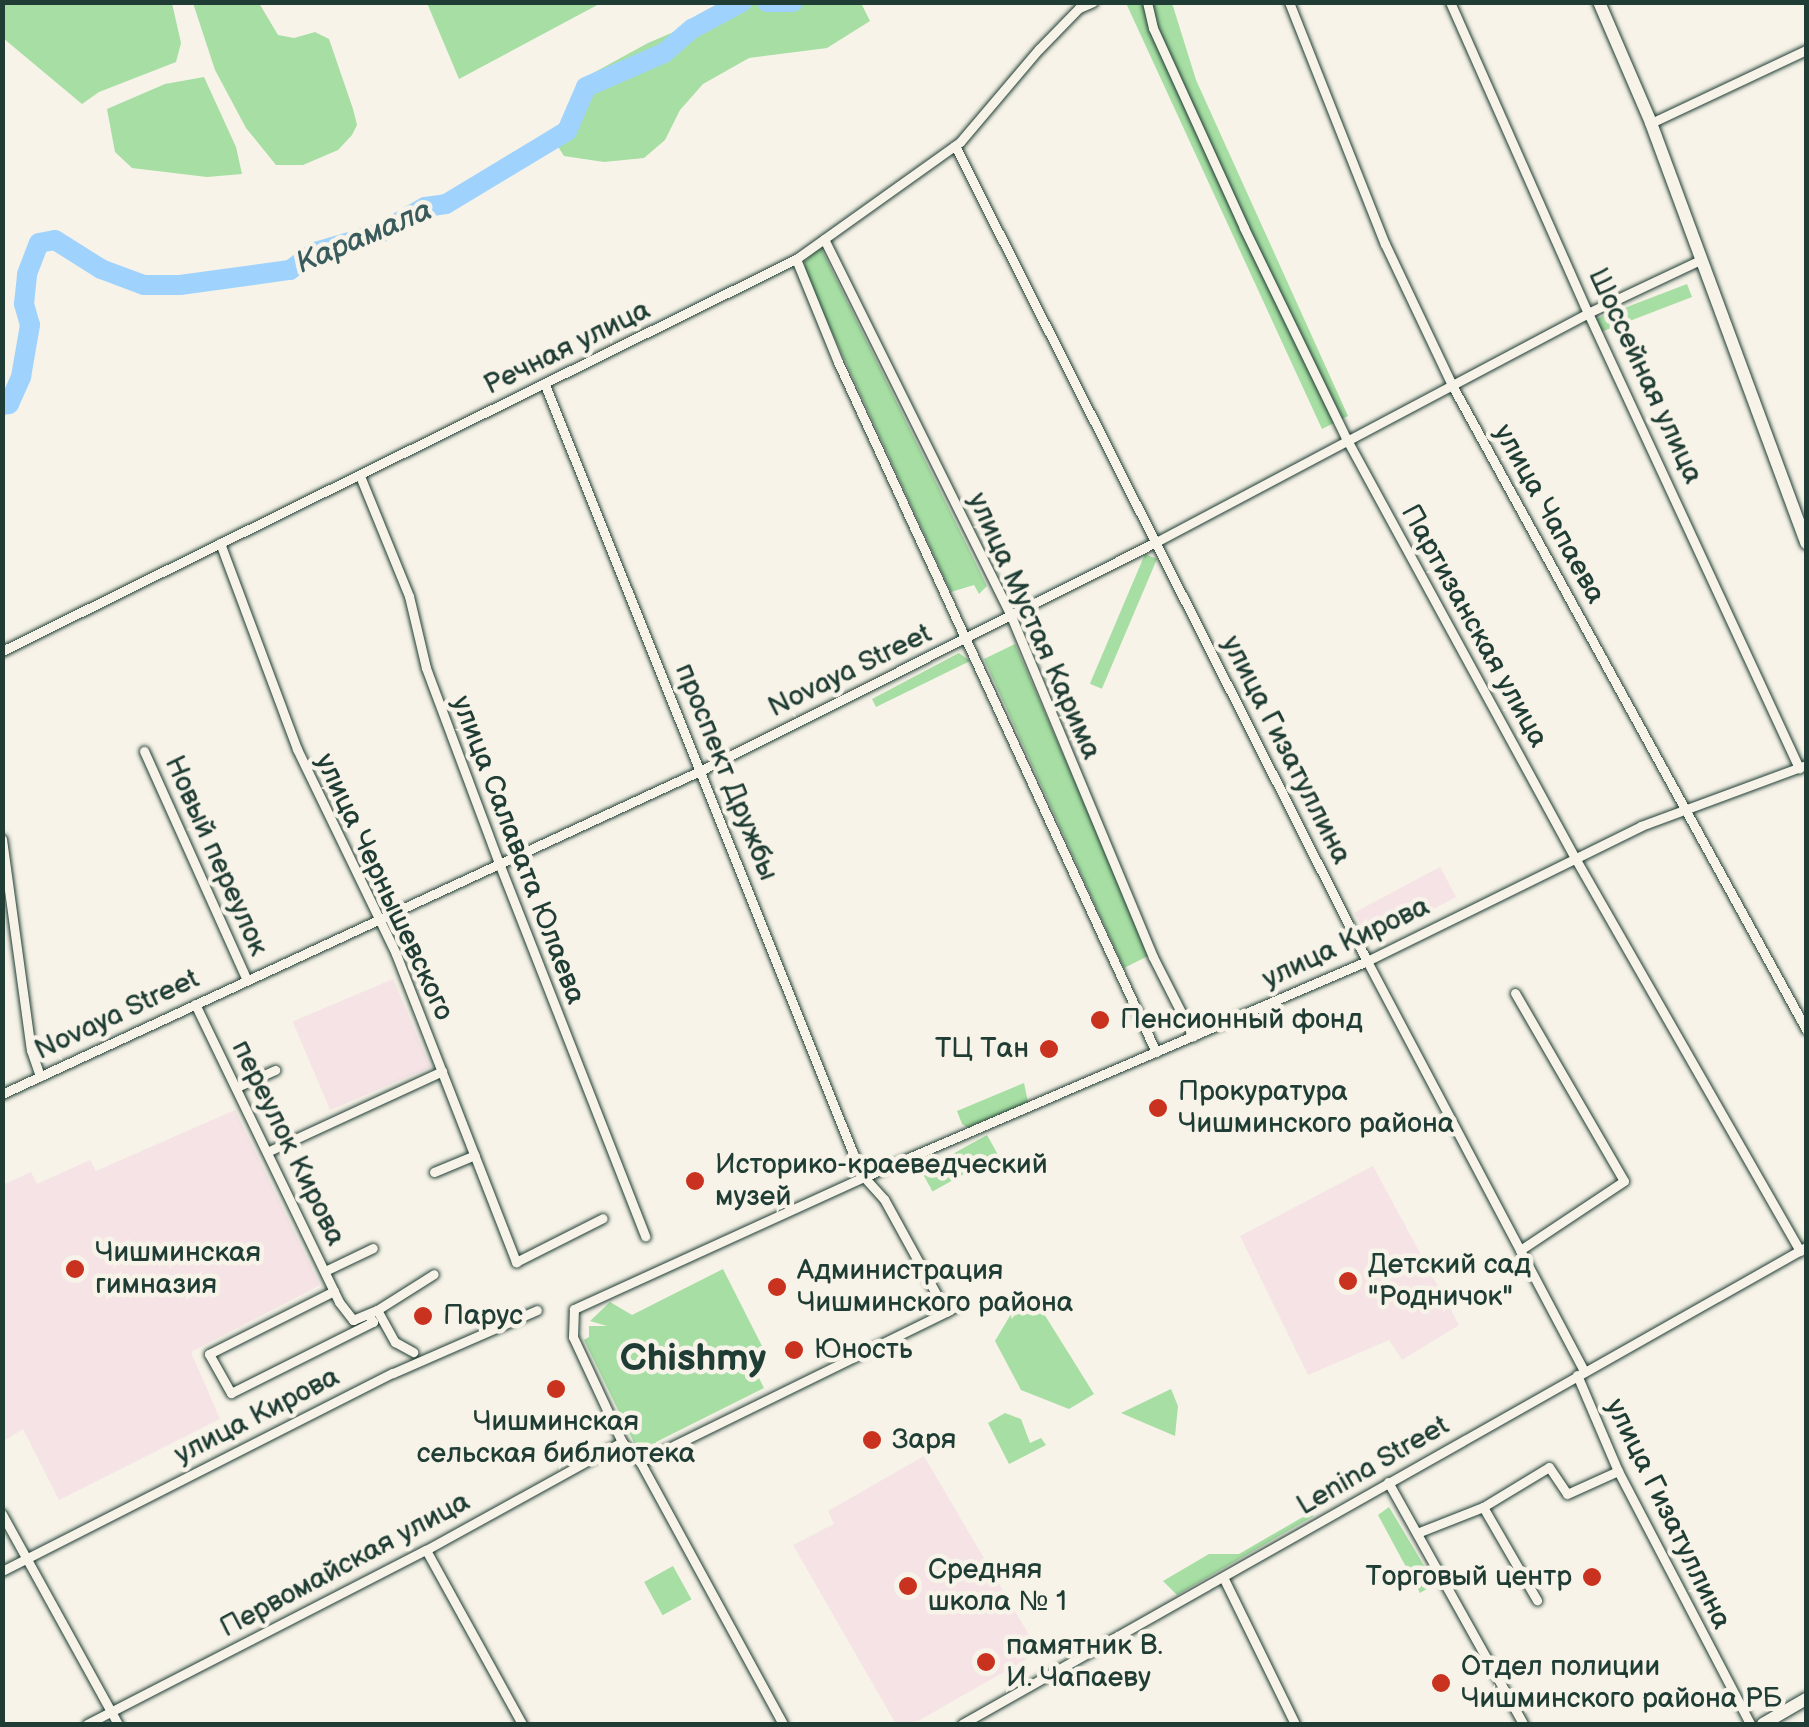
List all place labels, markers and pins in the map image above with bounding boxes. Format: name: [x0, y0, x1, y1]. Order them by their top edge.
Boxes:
place label: Пенсионный фонд: [1120, 1003, 1363, 1037]
marker: Пенсионный фонд: [1089, 1009, 1111, 1031]
place label: ТЦ Тан: [935, 1032, 1029, 1066]
marker: ТЦ Тан: [1038, 1038, 1060, 1060]
place label: Прокуратура Чишминского района: [1178, 1075, 1454, 1141]
marker: Прокуратура Чишминского района: [1147, 1097, 1169, 1119]
place label: Историко-краеведческий музей: [715, 1148, 1048, 1214]
marker: Историко-краеведческий музей: [684, 1170, 706, 1192]
place label: Чишминская гимназия: [95, 1236, 261, 1302]
place label: Детский сад "Родничок": [1368, 1248, 1531, 1314]
place label: Администрация Чишминского района: [797, 1254, 1073, 1320]
marker: Чишминская гимназия: [64, 1258, 86, 1280]
marker: Детский сад "Родничок": [1337, 1270, 1359, 1292]
marker: Администрация Чишминского района: [766, 1276, 788, 1298]
place label: Парус: [443, 1299, 523, 1333]
marker: Парус: [412, 1305, 434, 1327]
place label: Юность: [814, 1333, 913, 1367]
marker: Юность: [783, 1339, 805, 1361]
marker: Чишминская сельская библиотека: [545, 1378, 567, 1400]
place label: Чишминская сельская библиотека: [417, 1405, 695, 1471]
place label: Заря: [892, 1423, 956, 1457]
marker: Заря: [861, 1429, 883, 1451]
place label: Средняя школа № 1: [928, 1553, 1067, 1619]
place label: Торговый центр: [1365, 1560, 1572, 1594]
marker: Торговый центр: [1581, 1566, 1603, 1588]
marker: Средняя школа № 1: [897, 1575, 919, 1597]
place label: памятник В. И. Чапаеву: [1006, 1629, 1163, 1695]
place label: Отдел полиции Чишминского района РБ: [1461, 1650, 1782, 1716]
marker: памятник В. И. Чапаеву: [975, 1651, 997, 1673]
marker: Отдел полиции Чишминского района РБ: [1430, 1672, 1452, 1694]

